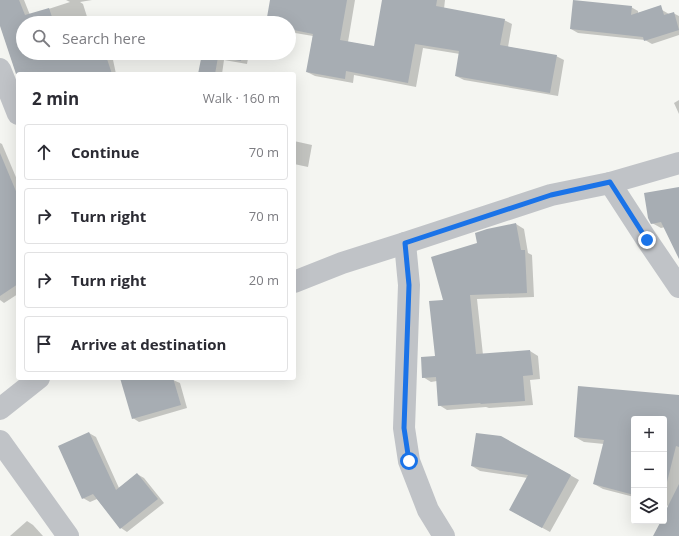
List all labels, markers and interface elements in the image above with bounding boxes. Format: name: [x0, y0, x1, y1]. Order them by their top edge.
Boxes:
search box: [16, 16, 296, 60]
icon: search: [30, 27, 52, 49]
text: Search here: [62, 28, 146, 48]
text: 2 min: [32, 87, 79, 110]
text: Walk · 160 m: [203, 89, 280, 107]
icon: ahead: [33, 141, 55, 163]
text: Continue: [71, 142, 139, 162]
text: 70 m: [249, 143, 279, 161]
icon: right: [33, 205, 55, 227]
text: Turn right: [71, 206, 146, 226]
text: 70 m: [249, 207, 279, 225]
route end: [638, 231, 656, 249]
icon: right: [33, 269, 55, 291]
text: Turn right: [71, 270, 146, 290]
text: 20 m: [249, 271, 279, 289]
icon: arrive: [33, 333, 55, 355]
text: Arrive at destination: [71, 334, 226, 354]
map controls: [631, 416, 667, 524]
button: +: [631, 416, 667, 452]
route start: [400, 452, 418, 470]
button: −: [631, 452, 667, 488]
button: layers: [631, 488, 667, 524]

